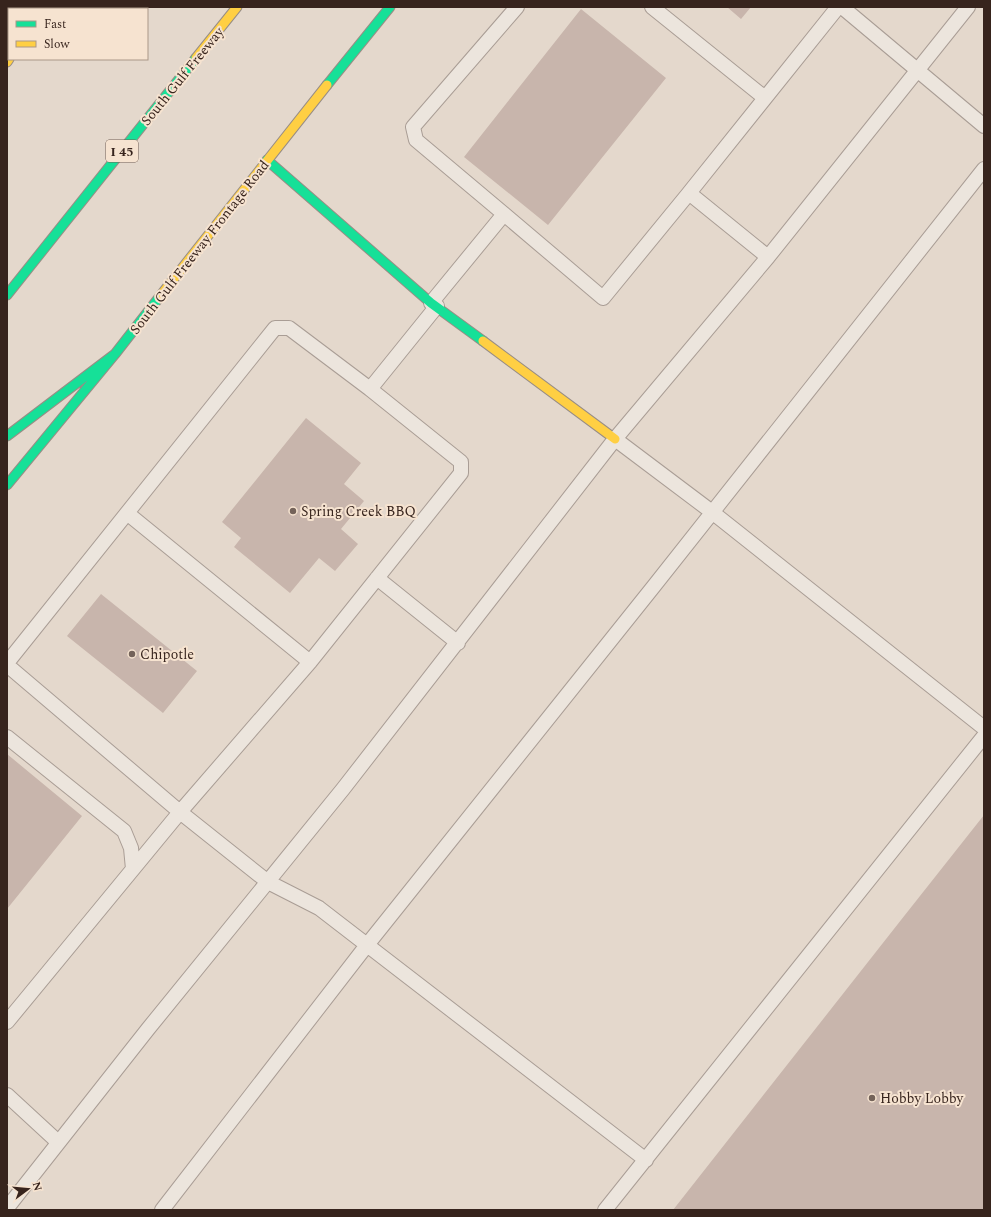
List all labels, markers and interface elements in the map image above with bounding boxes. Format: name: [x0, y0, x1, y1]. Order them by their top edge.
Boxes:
legend: [8, 8, 148, 60]
text: Fast: [44, 15, 66, 34]
street label: South Gulf Freeway: [136, 21, 230, 130]
text: Slow: [44, 35, 70, 54]
road number: I 45: [106, 140, 138, 162]
street label: South Gulf Freeway Frontage Road: [125, 156, 274, 339]
place label: Spring Creek BBQ: [301, 501, 417, 522]
marker: Spring Creek BBQ: [288, 506, 298, 516]
place label: Chipotle: [140, 644, 194, 665]
marker: Chipotle: [127, 649, 137, 659]
place label: Hobby Lobby: [880, 1088, 965, 1109]
marker: Hobby Lobby: [867, 1093, 877, 1103]
north arrow: [8, 1169, 48, 1209]
text: N: [28, 1180, 47, 1193]

